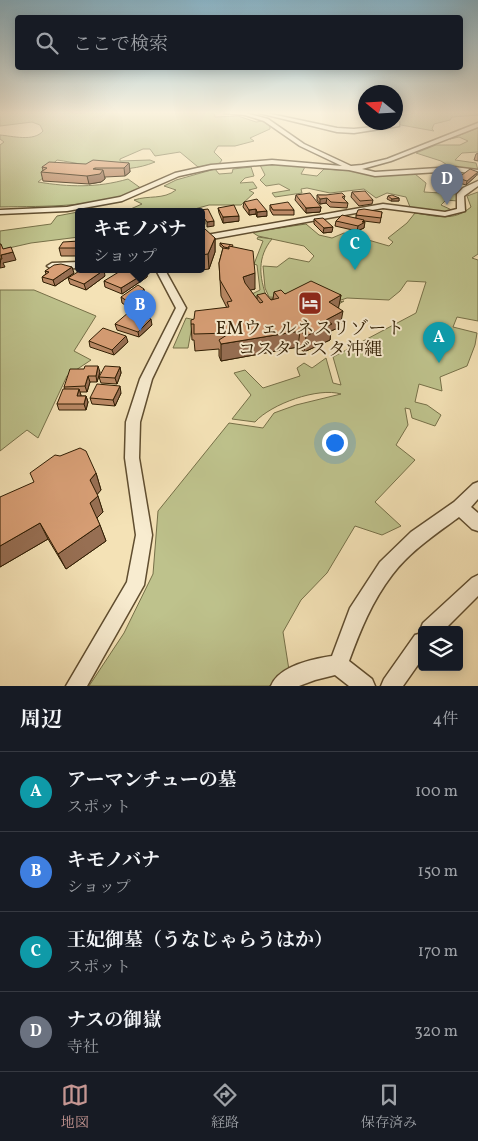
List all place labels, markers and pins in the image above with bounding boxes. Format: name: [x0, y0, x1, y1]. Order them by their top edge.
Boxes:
pin: D: [431, 164, 463, 205]
pin: C: [339, 229, 371, 270]
pin: B: [124, 290, 156, 331]
hotel icon: EMウェルネスリゾート コスタビスタ沖縄: [297, 290, 323, 316]
place label: EMウェルネスリゾート コスタビスタ沖縄: [216, 317, 404, 363]
pin: A: [423, 322, 455, 363]

